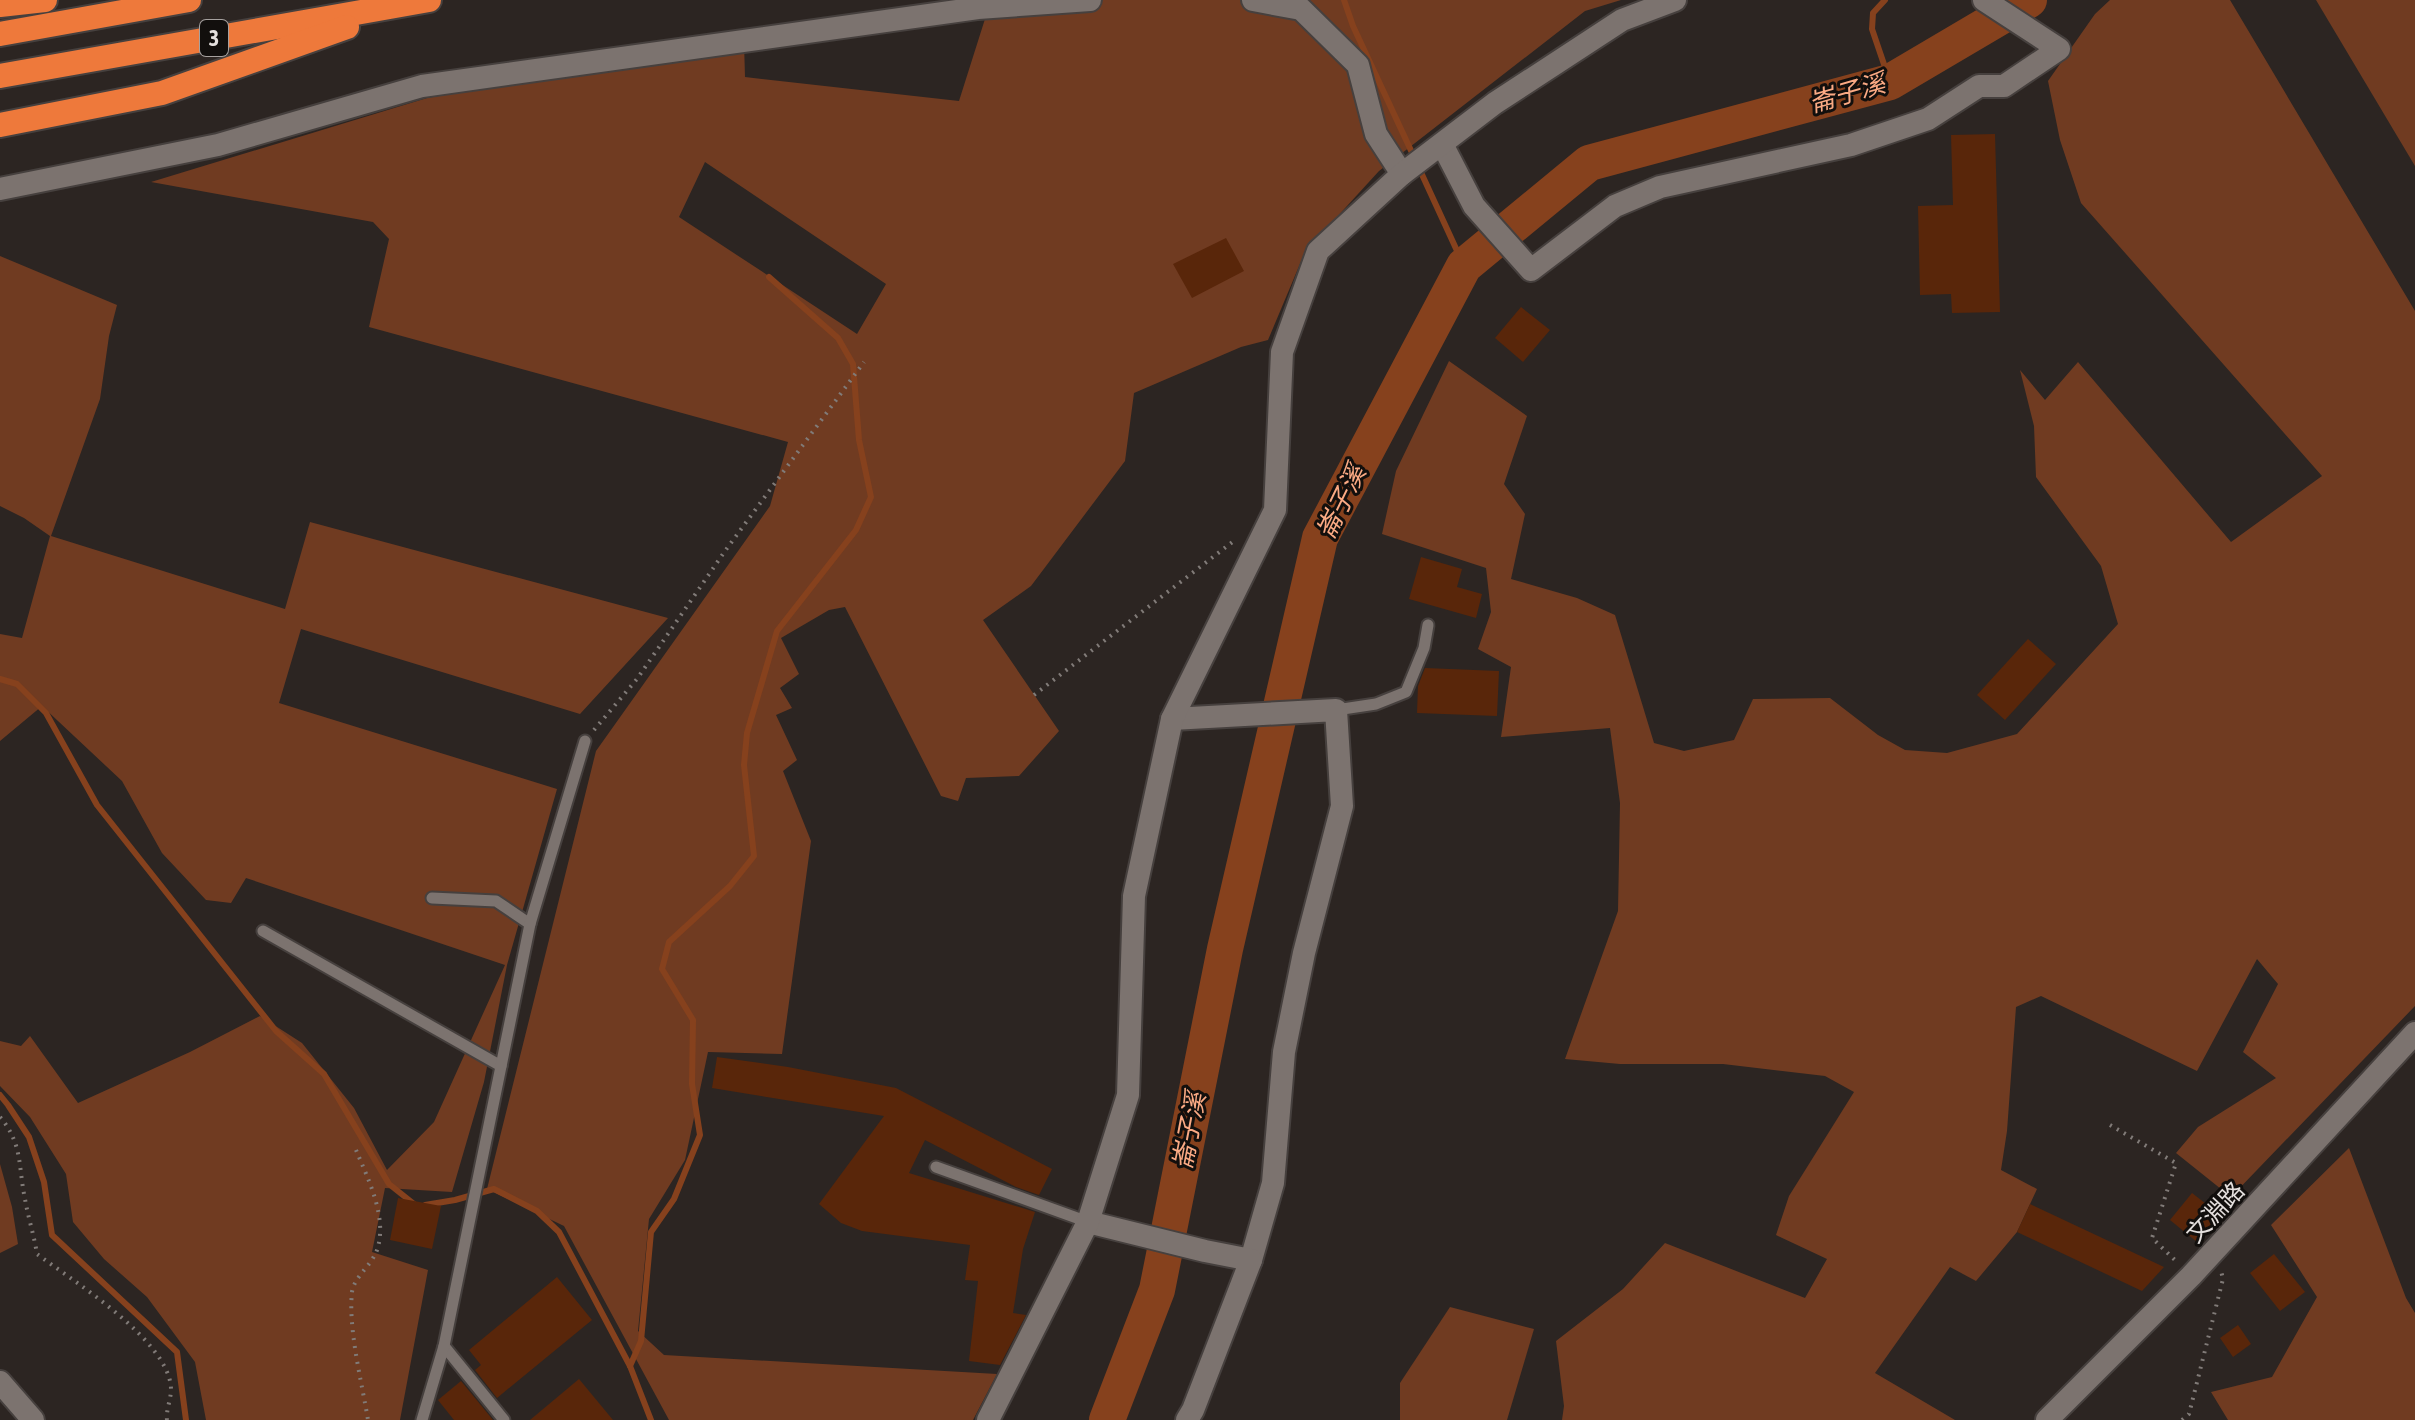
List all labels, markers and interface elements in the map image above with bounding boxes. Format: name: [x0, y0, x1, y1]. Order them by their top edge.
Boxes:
road number: 3: [200, 20, 228, 56]
water label: 崙子溪: [1805, 67, 1892, 118]
water label: 崙子溪: [1310, 457, 1373, 544]
water label: 崙子溪: [1167, 1086, 1212, 1172]
street label: 文淵路: [2181, 1176, 2249, 1248]

